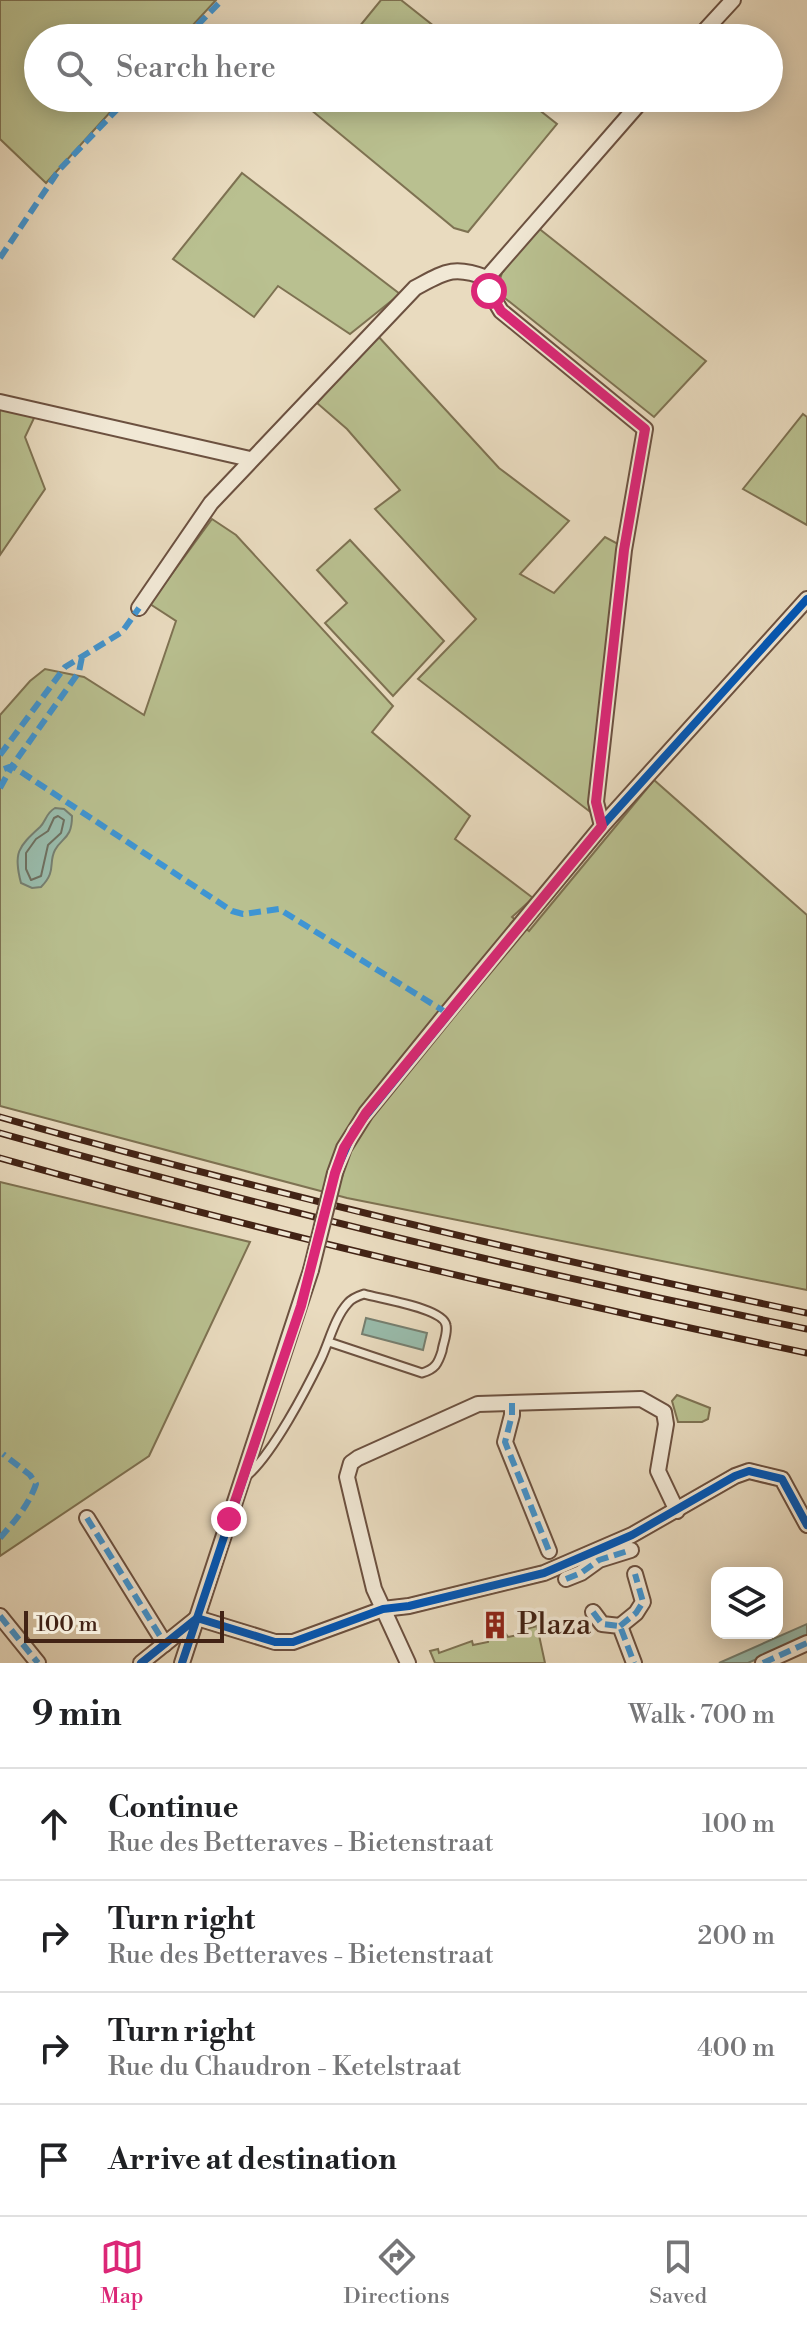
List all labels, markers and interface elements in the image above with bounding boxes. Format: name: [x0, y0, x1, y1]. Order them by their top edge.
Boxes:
search box: [24, 24, 783, 112]
icon: search: [52, 46, 96, 90]
text: Search here: [116, 49, 276, 87]
route start: [471, 273, 507, 309]
route end: [211, 1501, 247, 1537]
map controls: [711, 1567, 783, 1639]
button: layers: [711, 1567, 783, 1639]
place label: Plaza: [517, 1606, 592, 1644]
scale bar: [24, 1607, 224, 1643]
building icon: Plaza: [480, 1610, 510, 1640]
text: 100 m: [36, 1611, 98, 1638]
text: 9 min: [32, 1694, 122, 1736]
text: Walk · 700 m: [629, 1699, 775, 1731]
text: Continue: [108, 1789, 239, 1827]
icon: ahead: [32, 1802, 76, 1846]
text: 100 m: [702, 1808, 775, 1840]
text: Rue des Betteraves - Bietenstraat: [108, 1827, 494, 1859]
text: Turn right: [108, 1901, 255, 1939]
icon: right: [32, 1914, 76, 1958]
text: 200 m: [698, 1920, 775, 1952]
text: Rue des Betteraves - Bietenstraat: [108, 1939, 494, 1971]
text: Turn right: [108, 2013, 255, 2051]
icon: right: [32, 2026, 76, 2070]
text: 400 m: [697, 2032, 775, 2064]
text: Rue du Chaudron - Ketelstraat: [108, 2051, 462, 2083]
icon: arrive: [32, 2138, 76, 2182]
text: Arrive at destination: [108, 2141, 397, 2179]
tab: Map: [100, 2235, 144, 2310]
tab: Directions: [344, 2235, 450, 2310]
tab: Saved: [649, 2235, 707, 2310]

